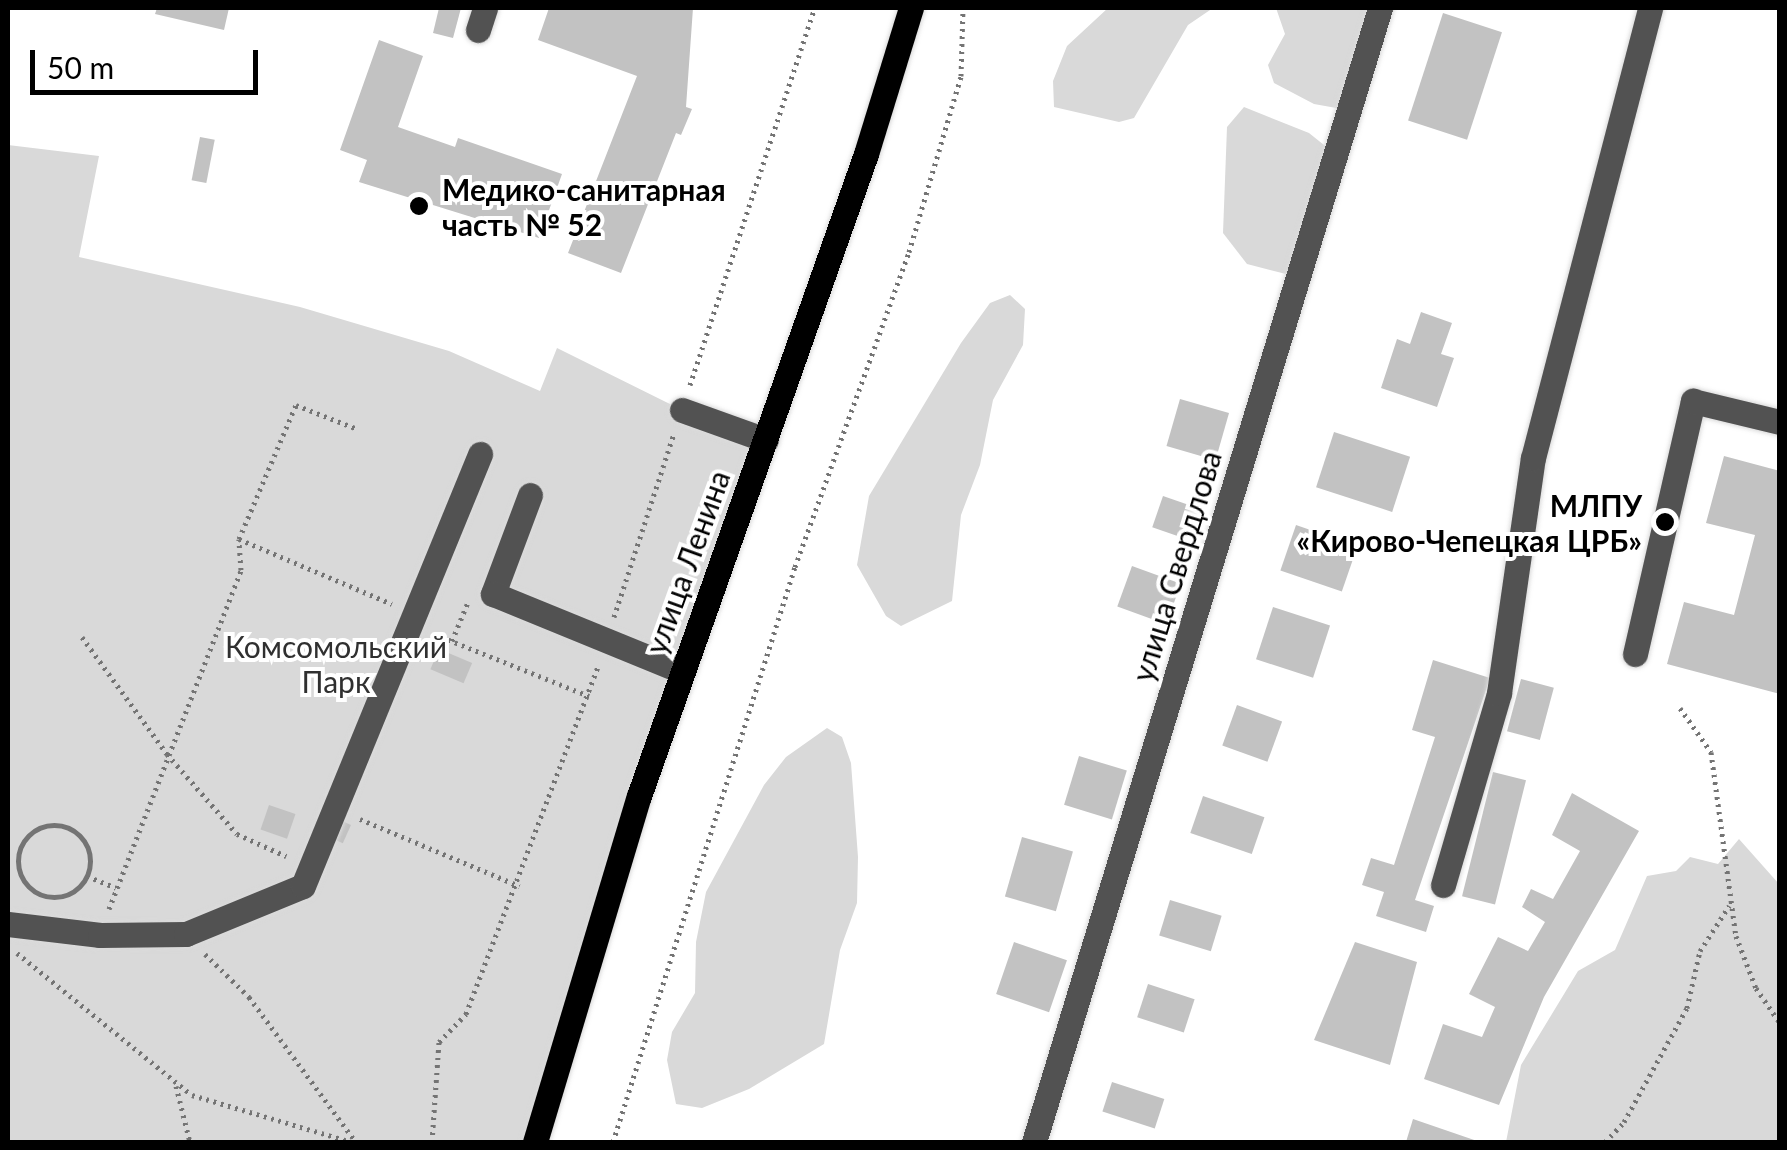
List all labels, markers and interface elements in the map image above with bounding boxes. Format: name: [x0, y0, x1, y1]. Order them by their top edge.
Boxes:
scale bar: [35, 30, 262, 92]
text: 50 m: [47, 49, 114, 85]
place label: Медико-санитарная часть № 52: [442, 171, 726, 242]
marker: Медико-санитарная часть № 52: [406, 193, 432, 219]
street label: улица Свердлова: [1124, 446, 1228, 686]
street label: улица Ленина: [637, 465, 737, 659]
place label: МЛПУ «Кирово-Чепецкая ЦРБ»: [1297, 487, 1642, 558]
marker: МЛПУ «Кирово-Чепецкая ЦРБ»: [1652, 509, 1678, 535]
park label: Комсомольский Парк: [225, 628, 447, 698]

